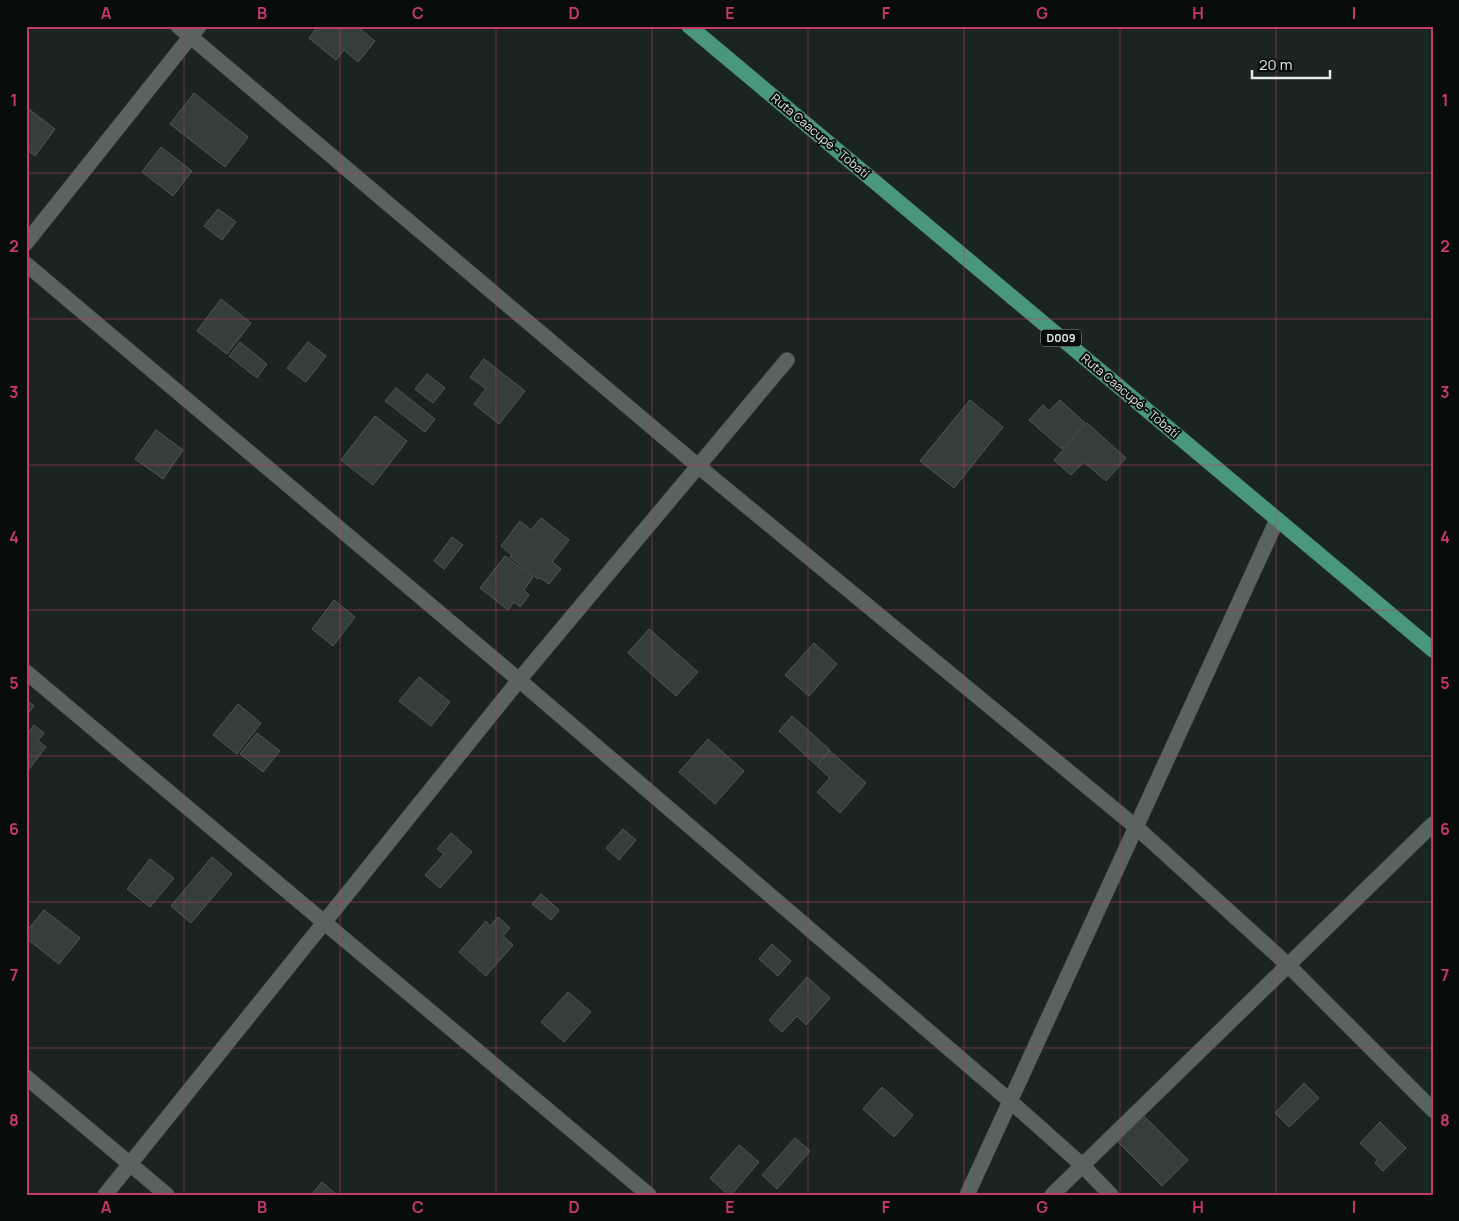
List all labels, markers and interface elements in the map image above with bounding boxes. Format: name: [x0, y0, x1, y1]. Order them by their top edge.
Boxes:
text: A: [101, 2, 112, 24]
text: B: [257, 2, 267, 24]
text: C: [412, 2, 424, 24]
text: D: [568, 2, 580, 24]
text: E: [725, 2, 735, 24]
text: F: [882, 2, 891, 24]
text: G: [1036, 2, 1048, 24]
text: H: [1192, 2, 1204, 24]
text: I: [1352, 2, 1356, 24]
scale bar: [1252, 48, 1329, 80]
text: 20 m: [1259, 54, 1292, 75]
text: 1: [10, 89, 18, 111]
text: 1: [1441, 89, 1449, 111]
street label: Ruta Caacupé - Tobatí: [768, 90, 873, 182]
text: 2: [9, 235, 19, 257]
text: 2: [1440, 235, 1450, 257]
road number: D009: [1041, 329, 1081, 346]
street label: Ruta Caacupé - Tobatí: [1078, 350, 1183, 442]
text: 3: [9, 381, 19, 403]
text: 3: [1440, 381, 1450, 403]
text: 4: [9, 526, 19, 548]
text: 4: [1440, 526, 1450, 548]
text: 5: [9, 672, 19, 694]
text: 5: [1440, 672, 1450, 694]
text: 6: [9, 818, 19, 840]
text: 6: [1440, 818, 1450, 840]
text: 7: [10, 964, 18, 986]
text: 7: [1441, 964, 1449, 986]
text: 8: [9, 1109, 19, 1131]
text: 8: [1440, 1109, 1450, 1131]
text: A: [101, 1196, 112, 1218]
text: B: [257, 1196, 267, 1218]
text: C: [412, 1196, 424, 1218]
text: D: [568, 1196, 580, 1218]
text: E: [725, 1196, 735, 1218]
text: F: [882, 1196, 891, 1218]
text: G: [1036, 1196, 1048, 1218]
text: H: [1192, 1196, 1204, 1218]
text: I: [1352, 1196, 1356, 1218]

